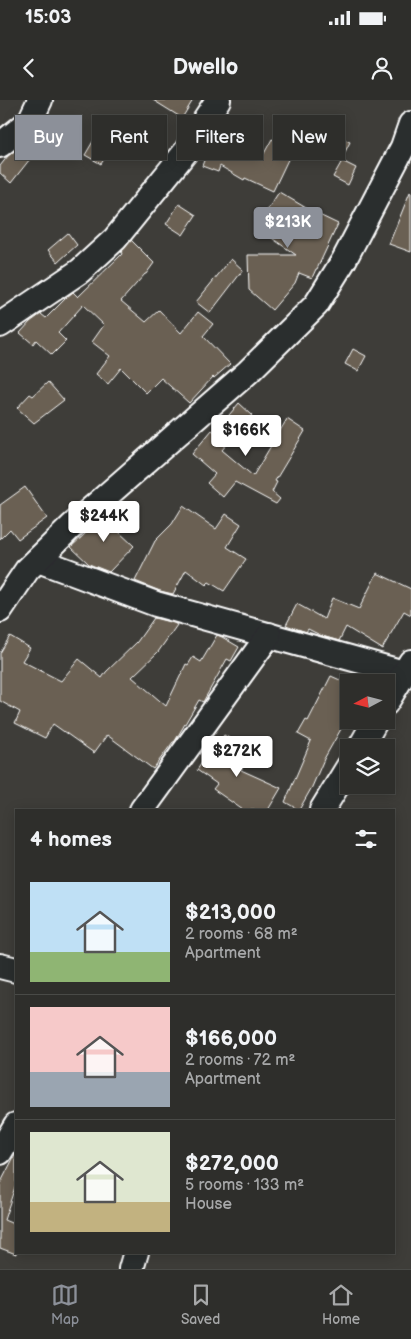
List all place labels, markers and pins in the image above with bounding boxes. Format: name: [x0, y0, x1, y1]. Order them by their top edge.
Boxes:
pin: $213K: [253, 206, 323, 249]
pin: $166K: [211, 414, 281, 457]
pin: $244K: [69, 500, 139, 543]
pin: $272K: [202, 736, 272, 778]

